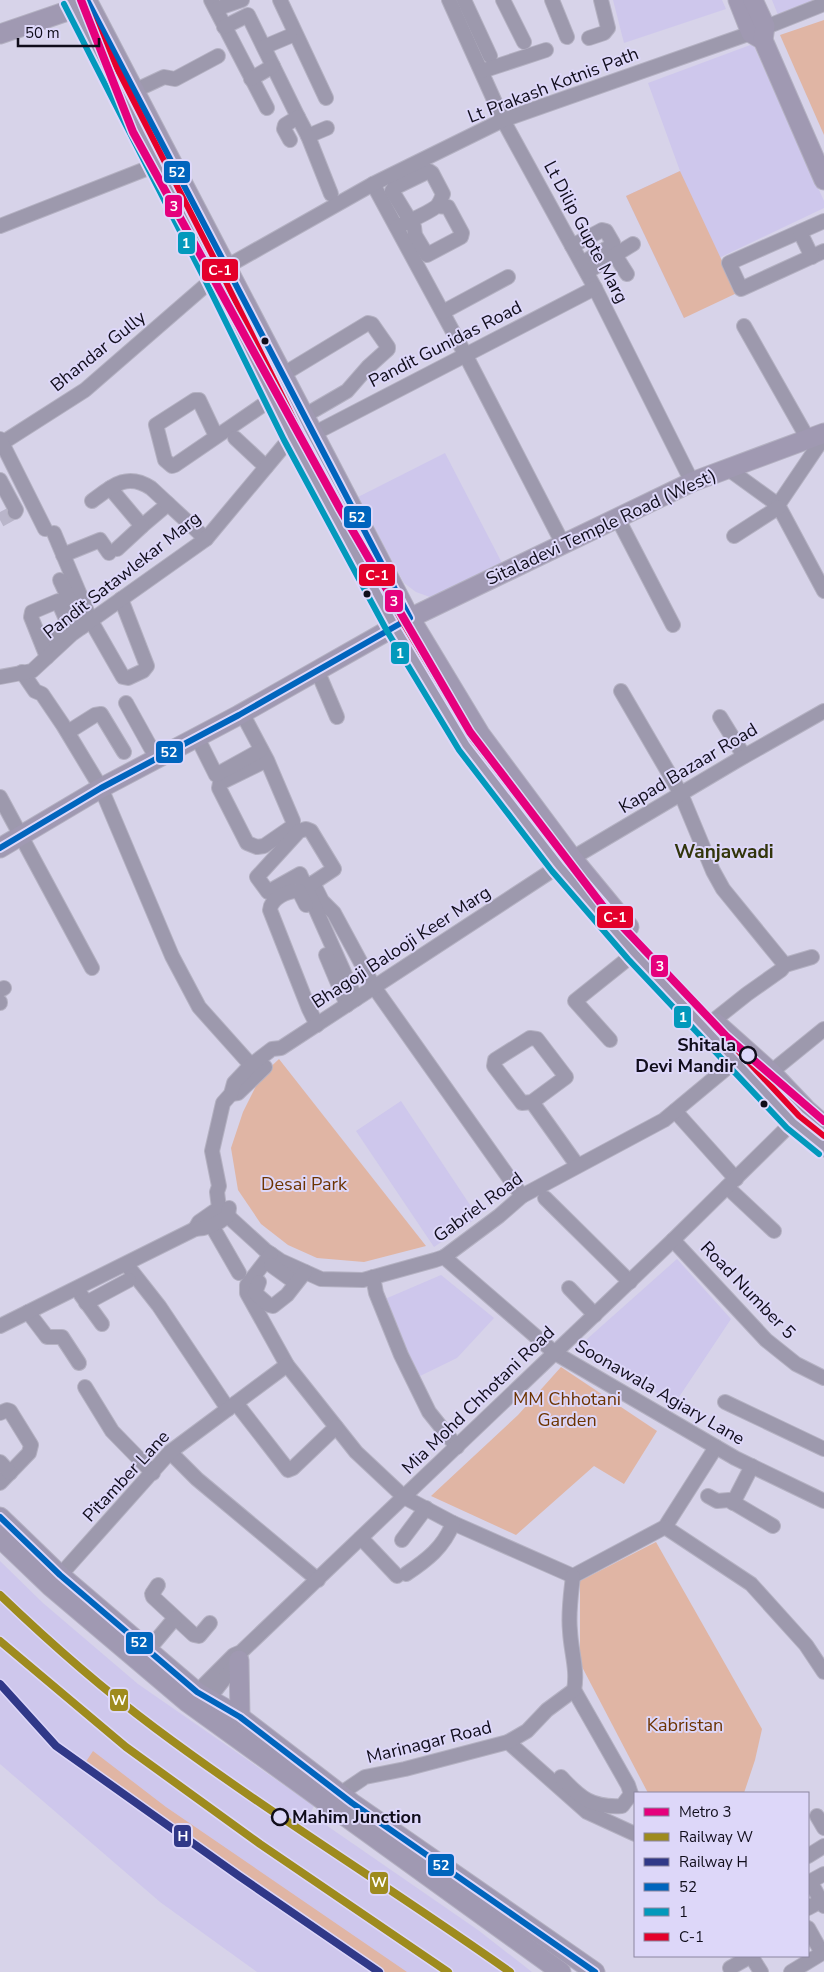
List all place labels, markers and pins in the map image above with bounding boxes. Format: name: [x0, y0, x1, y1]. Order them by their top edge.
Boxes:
unlabelled marker: [260, 336, 270, 346]
unlabelled marker: [362, 589, 372, 599]
place label: Shitala Devi Mandir: [635, 1033, 736, 1078]
marker: Shitala Devi Mandir: [739, 1046, 757, 1064]
unlabelled marker: [759, 1099, 769, 1109]
place label: Mahim Junction: [292, 1805, 422, 1829]
marker: Mahim Junction: [271, 1808, 289, 1826]

